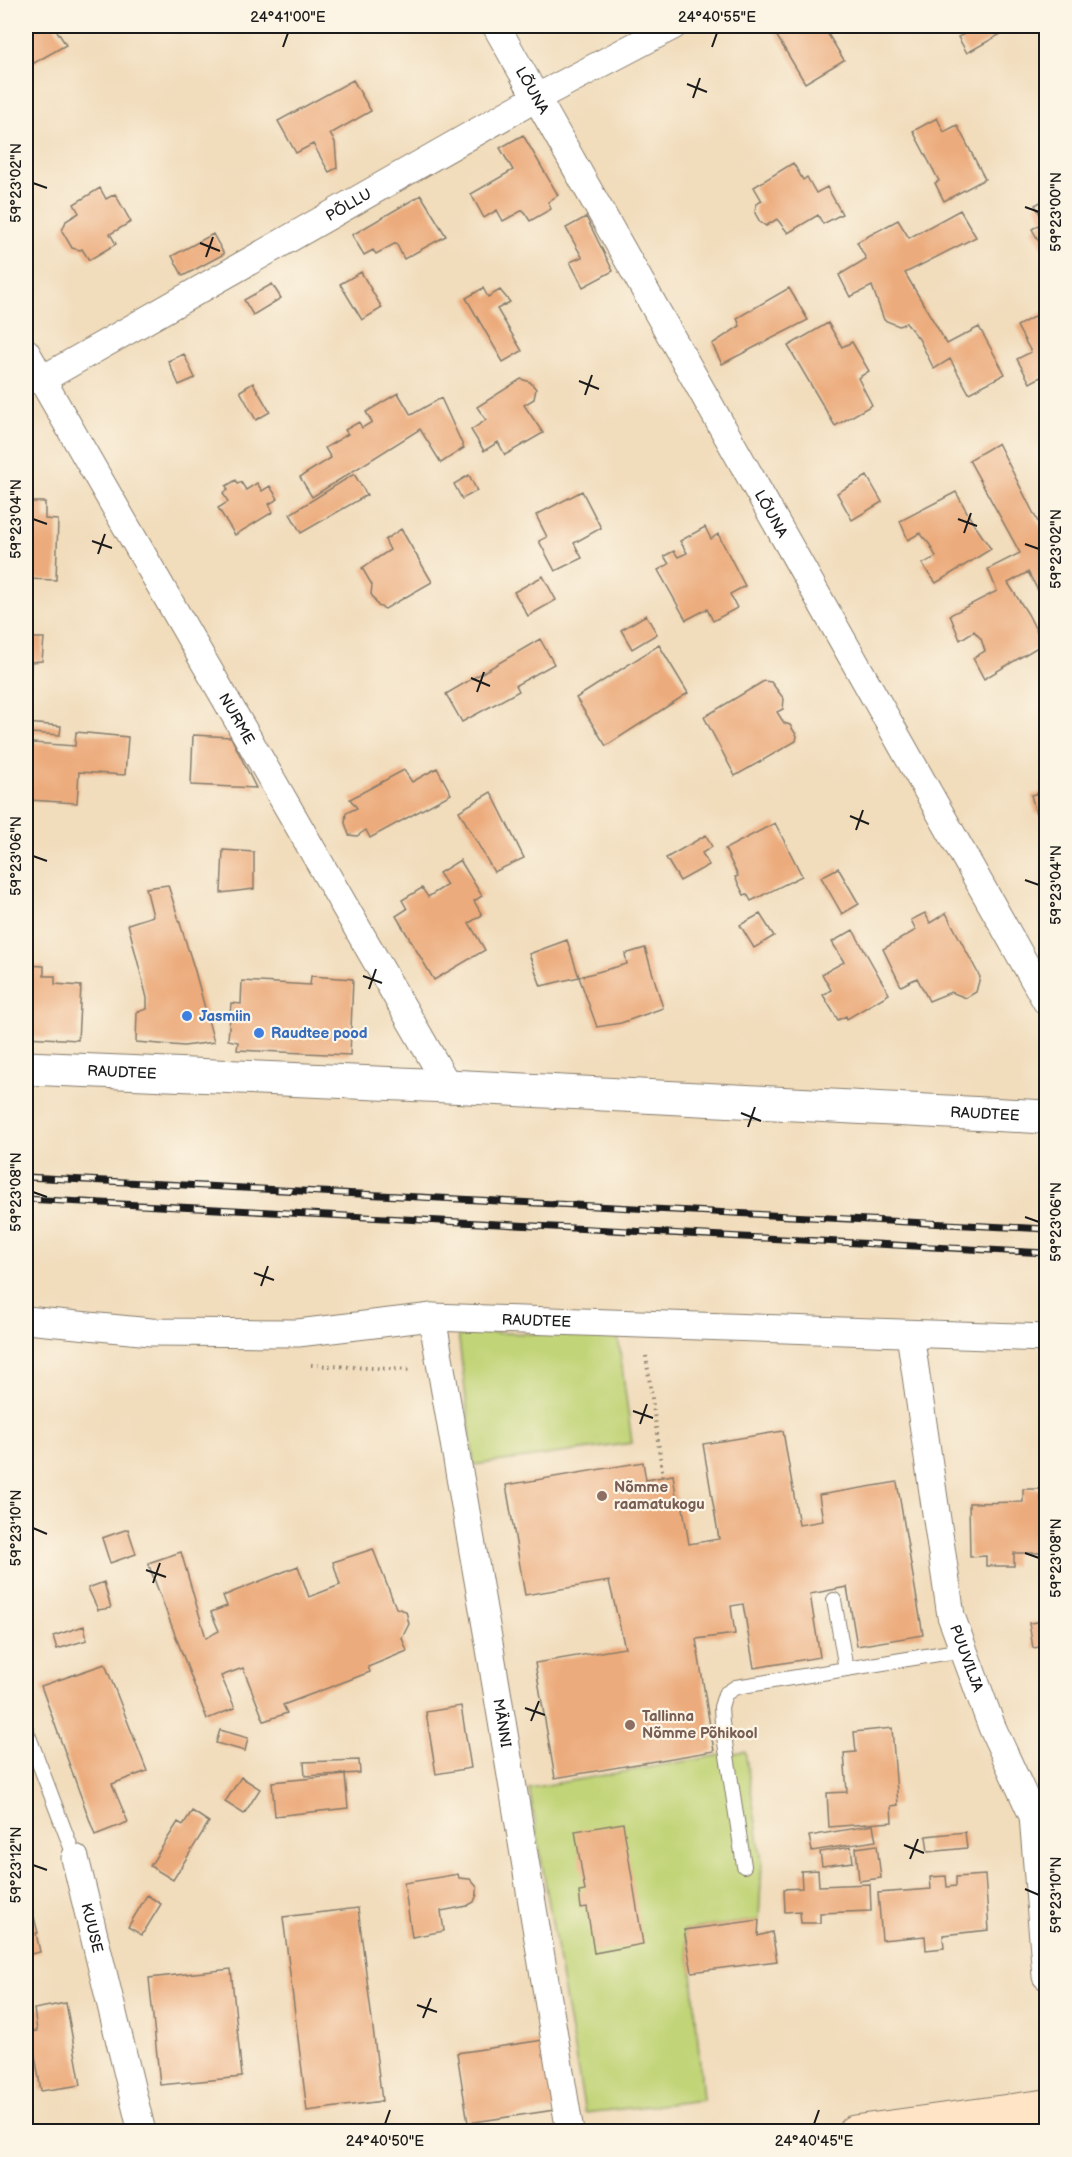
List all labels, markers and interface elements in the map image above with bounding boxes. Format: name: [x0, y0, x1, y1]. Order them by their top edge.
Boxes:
text: 24°41'00"E: [250, 8, 326, 27]
text: 24°40'55"E: [678, 8, 756, 27]
street label: LÕUNA: [511, 63, 554, 118]
text: 59°23'02"N: [7, 143, 26, 223]
text: 59°23'00"N: [1047, 172, 1066, 252]
street label: PÕLLU: [322, 184, 375, 225]
text: 59°23'04"N: [7, 479, 26, 559]
street label: LÕUNA: [750, 487, 792, 542]
text: 59°23'02"N: [1047, 509, 1066, 589]
street label: NURME: [215, 690, 259, 748]
text: 59°23'06"N: [7, 816, 26, 896]
text: 59°23'04"N: [1047, 845, 1066, 925]
place label: Jasmiin: [199, 1007, 251, 1026]
marker: Jasmiin: [180, 1009, 194, 1023]
place label: Raudtee pood: [271, 1024, 368, 1043]
marker: Raudtee pood: [252, 1026, 266, 1040]
street label: RAUDTEE: [87, 1061, 157, 1083]
street label: RAUDTEE: [950, 1103, 1020, 1125]
text: 59°23'08"N: [7, 1152, 26, 1232]
text: 59°23'06"N: [1047, 1182, 1066, 1262]
street label: RAUDTEE: [501, 1310, 572, 1331]
place label: Nõmme raamatukogu: [614, 1478, 705, 1514]
marker: Nõmme raamatukogu: [595, 1489, 609, 1503]
text: 59°23'10"N: [7, 1490, 26, 1566]
text: 59°23'08"N: [1047, 1518, 1066, 1598]
street label: PUUVILJA: [946, 1622, 988, 1695]
street label: MÄNNI: [489, 1697, 516, 1749]
place label: Tallinna Nõmme Põhikool: [642, 1707, 758, 1743]
marker: Tallinna Nõmme Põhikool: [623, 1718, 637, 1732]
text: 59°23'12"N: [7, 1827, 26, 1903]
text: 59°23'10"N: [1047, 1857, 1066, 1933]
street label: KUUSE: [77, 1901, 107, 1955]
text: 24°40'50"E: [346, 2132, 424, 2151]
text: 24°40'45"E: [775, 2132, 853, 2151]

